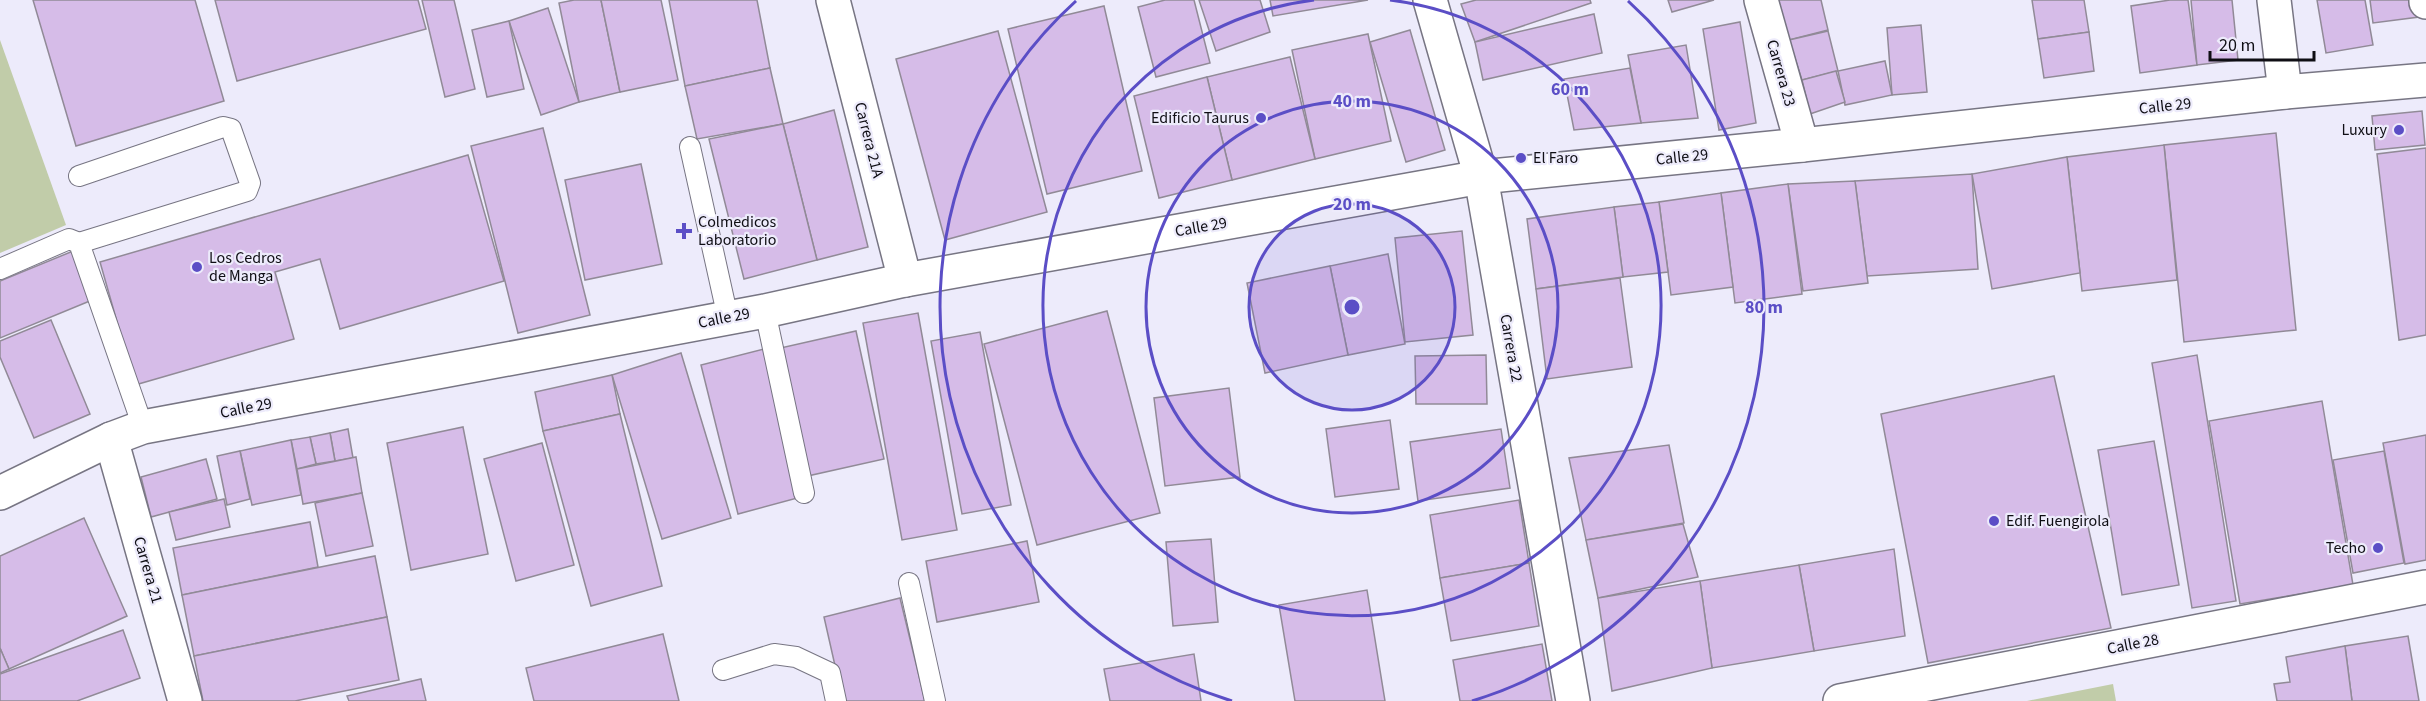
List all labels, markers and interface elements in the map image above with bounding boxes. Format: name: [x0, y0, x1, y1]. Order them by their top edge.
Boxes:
scale bar: [2210, 24, 2314, 62]
text: 20 m: [2219, 33, 2255, 58]
street label: Carrera 23: [1761, 37, 1801, 109]
text: 60 m: [1551, 77, 1589, 102]
text: 40 m: [1333, 89, 1371, 114]
street label: Calle 29: [2138, 92, 2192, 120]
street label: Carrera 21A: [849, 100, 889, 180]
place label: Edificio Taurus: [1151, 107, 1249, 129]
marker: Edificio Taurus: [1254, 111, 1268, 125]
place label: Luxury: [2341, 119, 2388, 141]
marker: Luxury: [2392, 123, 2406, 137]
street label: Calle 29: [1655, 143, 1709, 171]
place label: El Faro: [1533, 147, 1578, 169]
marker: El Faro: [1514, 151, 1528, 165]
text: 20 m: [1333, 192, 1371, 217]
place label: Colmedicos Laboratorio: [698, 211, 776, 251]
street label: Calle 29: [1173, 212, 1229, 242]
marker: Colmedicos Laboratorio: [675, 222, 693, 240]
place label: Los Cedros de Manga: [209, 247, 282, 287]
marker: Los Cedros de Manga: [190, 260, 204, 274]
text: 80 m: [1745, 295, 1783, 320]
centre of rings: [1342, 297, 1362, 317]
street label: Calle 29: [696, 302, 752, 334]
street label: Carrera 22: [1494, 312, 1528, 384]
street label: Calle 29: [218, 392, 274, 424]
place label: Edif. Fuengirola: [2006, 510, 2109, 532]
marker: Edif. Fuengirola: [1987, 514, 2001, 528]
street label: Carrera 21: [128, 534, 168, 606]
place label: Techo: [2326, 537, 2366, 559]
marker: Techo: [2371, 541, 2385, 555]
street label: Calle 28: [2105, 628, 2161, 660]

